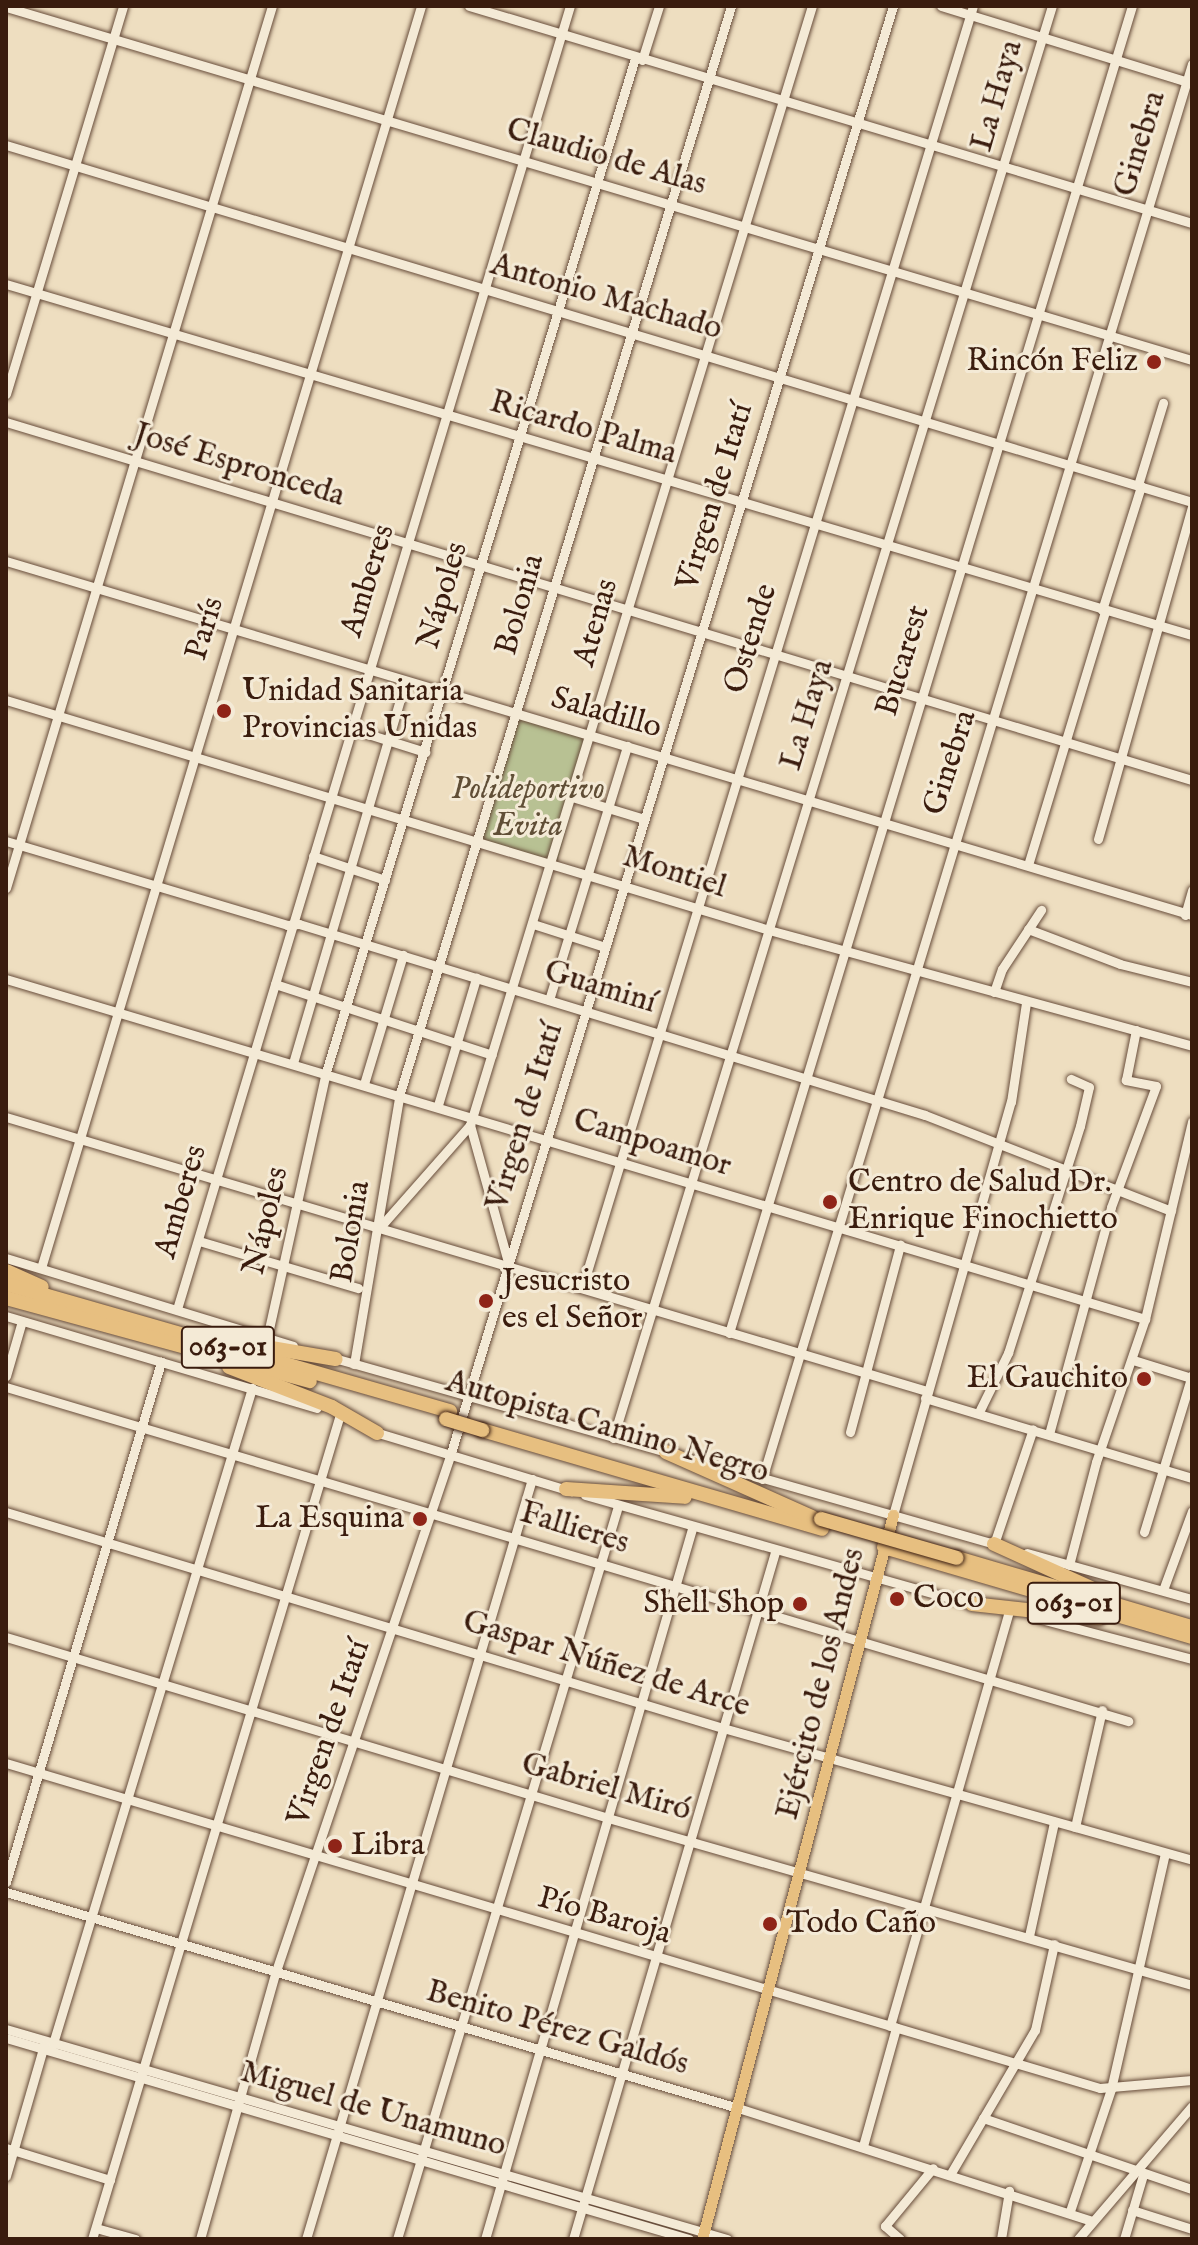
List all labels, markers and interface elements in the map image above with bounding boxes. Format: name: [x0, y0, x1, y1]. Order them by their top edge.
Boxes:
street label: La Haya: [964, 36, 1032, 156]
street label: Ginebra: [1107, 87, 1175, 201]
street label: Claudio de Alas: [502, 111, 710, 205]
street label: Antonio Machado: [486, 247, 726, 349]
place label: Rincón Feliz: [966, 343, 1138, 381]
marker: Rincón Feliz: [1145, 353, 1163, 371]
street label: Ricardo Palma: [485, 384, 681, 474]
street label: Virgen de Itatí: [669, 399, 763, 595]
street label: José Espronceda: [129, 416, 349, 516]
street label: Amberes: [334, 520, 404, 642]
street label: Nápoles: [410, 538, 478, 654]
street label: Bolonia: [488, 550, 554, 660]
street label: Atenas: [566, 575, 628, 671]
street label: Ostende: [717, 580, 787, 698]
street label: París: [178, 593, 234, 665]
street label: Bucarest: [869, 601, 939, 721]
street label: La Haya: [773, 655, 843, 775]
place label: Unidad Sanitaria Provincias Unidas: [242, 674, 477, 749]
street label: Saladillo: [546, 680, 666, 748]
marker: Unidad Sanitaria Provincias Unidas: [213, 700, 235, 722]
street label: Ginebra: [916, 706, 986, 820]
park label: Polideportivo Evita: [451, 772, 605, 847]
street label: Montiel: [617, 838, 731, 908]
street label: Guaminí: [540, 953, 660, 1023]
street label: Virgen de Itatí: [479, 1019, 573, 1215]
street label: Campoamor: [568, 1102, 736, 1186]
street label: Amberes: [148, 1141, 216, 1263]
street label: Nápoles: [236, 1163, 298, 1279]
place label: Centro de Salud Dr. Enrique Finochietto: [848, 1165, 1118, 1240]
street label: Bolonia: [324, 1178, 380, 1286]
marker: Centro de Salud Dr. Enrique Finochietto: [819, 1191, 841, 1213]
place label: Jesucristo es el Señor: [502, 1264, 642, 1339]
marker: Jesucristo es el Señor: [477, 1292, 495, 1310]
road number: 063-01: [180, 1321, 276, 1373]
place label: El Gauchito: [967, 1360, 1128, 1398]
street label: Autopista Camino Negro: [441, 1363, 773, 1493]
marker: El Gauchito: [1135, 1370, 1153, 1388]
street label: Fallieres: [515, 1494, 633, 1564]
place label: La Esquina: [255, 1500, 404, 1538]
marker: La Esquina: [411, 1510, 429, 1528]
street label: Ejército de los Andes: [770, 1544, 874, 1824]
road number: 063-01: [1026, 1577, 1122, 1629]
place label: Coco: [913, 1580, 984, 1618]
place label: Shell Shop: [644, 1585, 784, 1623]
marker: Coco: [888, 1590, 906, 1608]
marker: Shell Shop: [791, 1595, 809, 1613]
street label: Gaspar Núñez de Arce: [458, 1603, 754, 1727]
street label: Virgen de Itatí: [280, 1635, 380, 1831]
street label: Gabriel Miró: [517, 1745, 695, 1831]
place label: Libra: [351, 1827, 425, 1865]
marker: Libra: [326, 1837, 344, 1855]
street label: Pío Baroja: [533, 1880, 675, 1954]
place label: Todo Caño: [786, 1905, 936, 1943]
marker: Todo Caño: [761, 1915, 779, 1933]
street label: Benito Pérez Galdós: [421, 1973, 693, 2085]
street label: Miguel de Unamuno: [236, 2054, 510, 2166]

